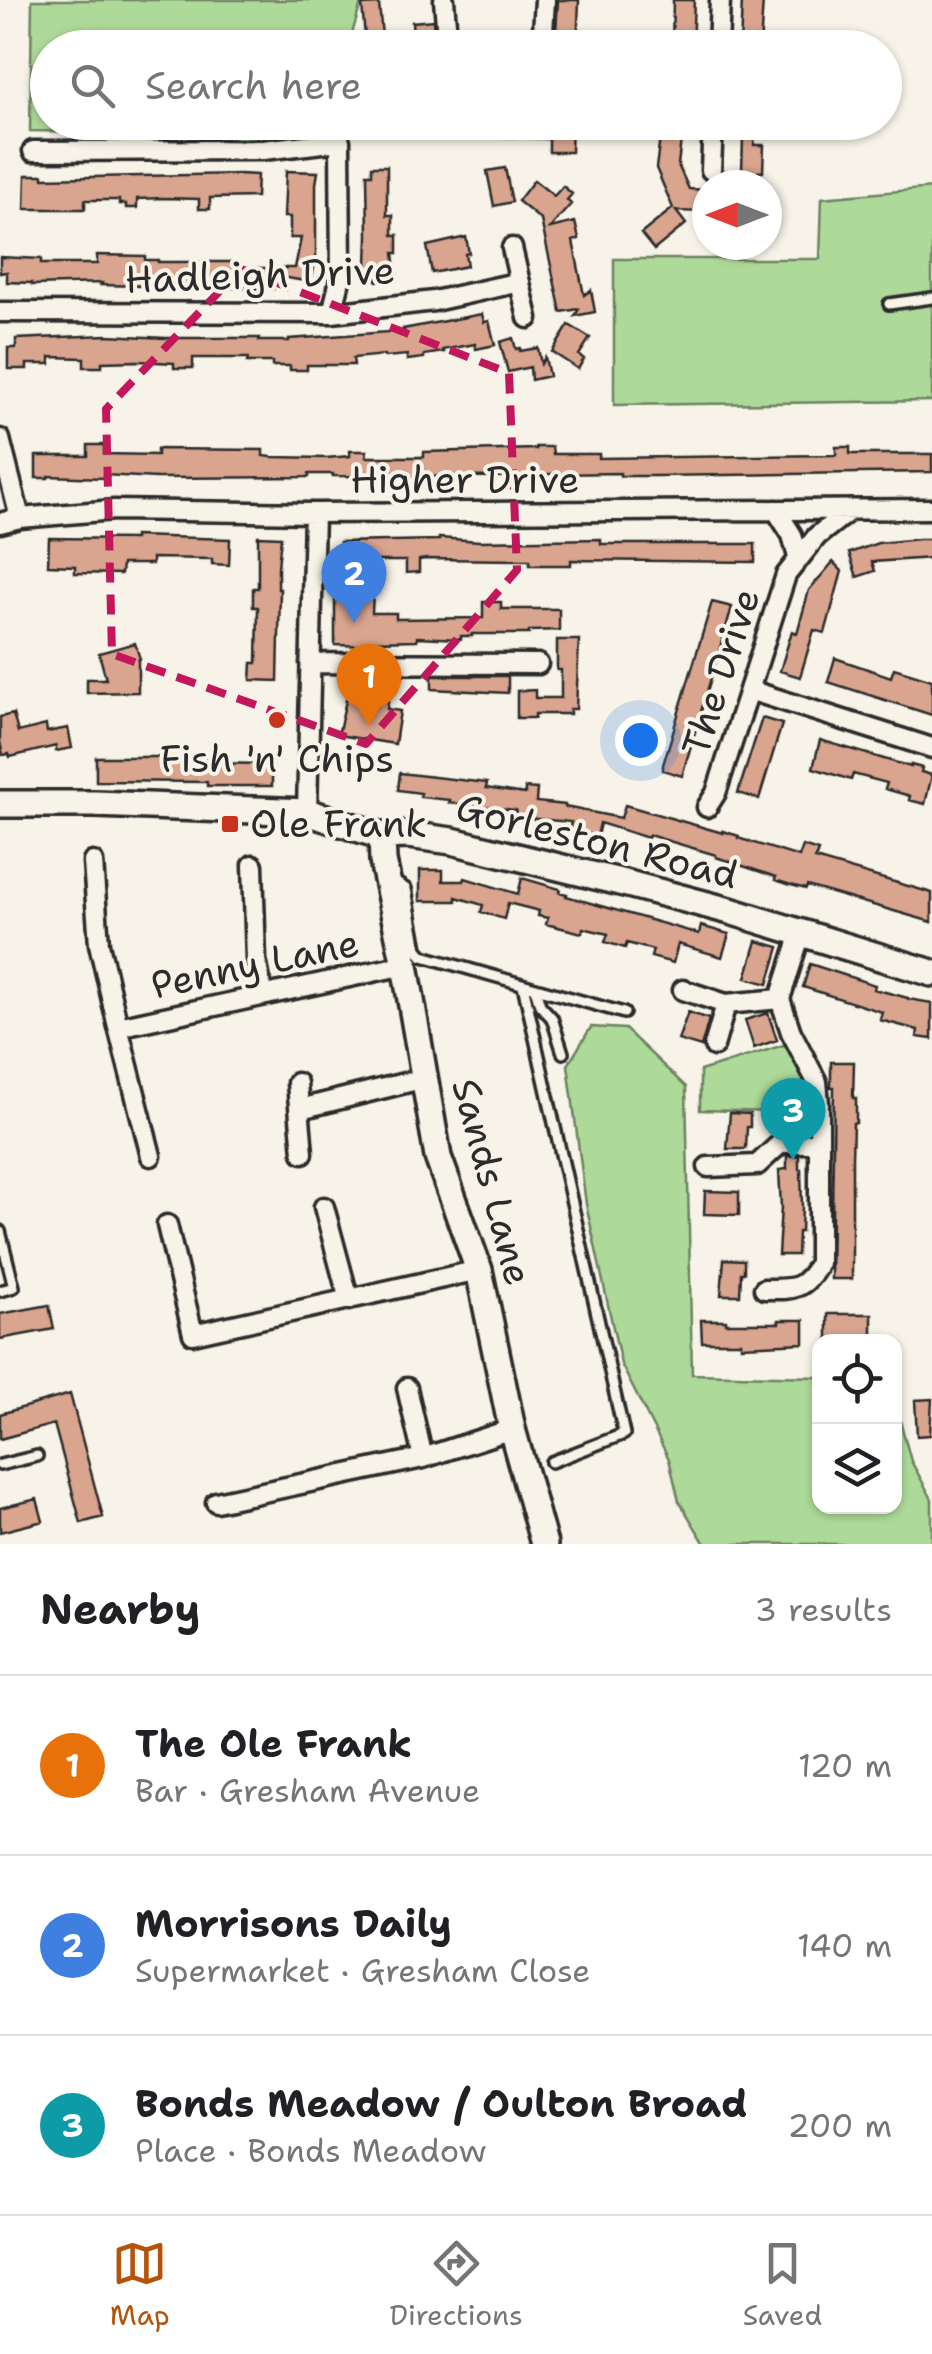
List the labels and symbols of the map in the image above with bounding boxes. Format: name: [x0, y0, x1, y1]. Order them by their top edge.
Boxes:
north arrow: [692, 170, 782, 260]
street label: Hadleigh Drive: [124, 244, 396, 305]
street label: Higher Drive: [351, 454, 579, 505]
pin: 2: [322, 540, 386, 623]
street label: The Drive: [670, 582, 771, 762]
pin: 1: [336, 644, 402, 726]
marker: Fish 'n' Chips: [266, 709, 288, 731]
your location: [615, 715, 666, 766]
place label: Fish 'n' Chips: [160, 733, 394, 784]
street label: Gorleston Road: [451, 781, 743, 900]
place label: Ole Frank: [250, 798, 427, 849]
marker: Ole Frank: [219, 813, 241, 835]
street label: Penny Lane: [146, 917, 364, 1010]
street label: Sands Lane: [440, 1073, 545, 1291]
pin: 3: [760, 1078, 826, 1160]

